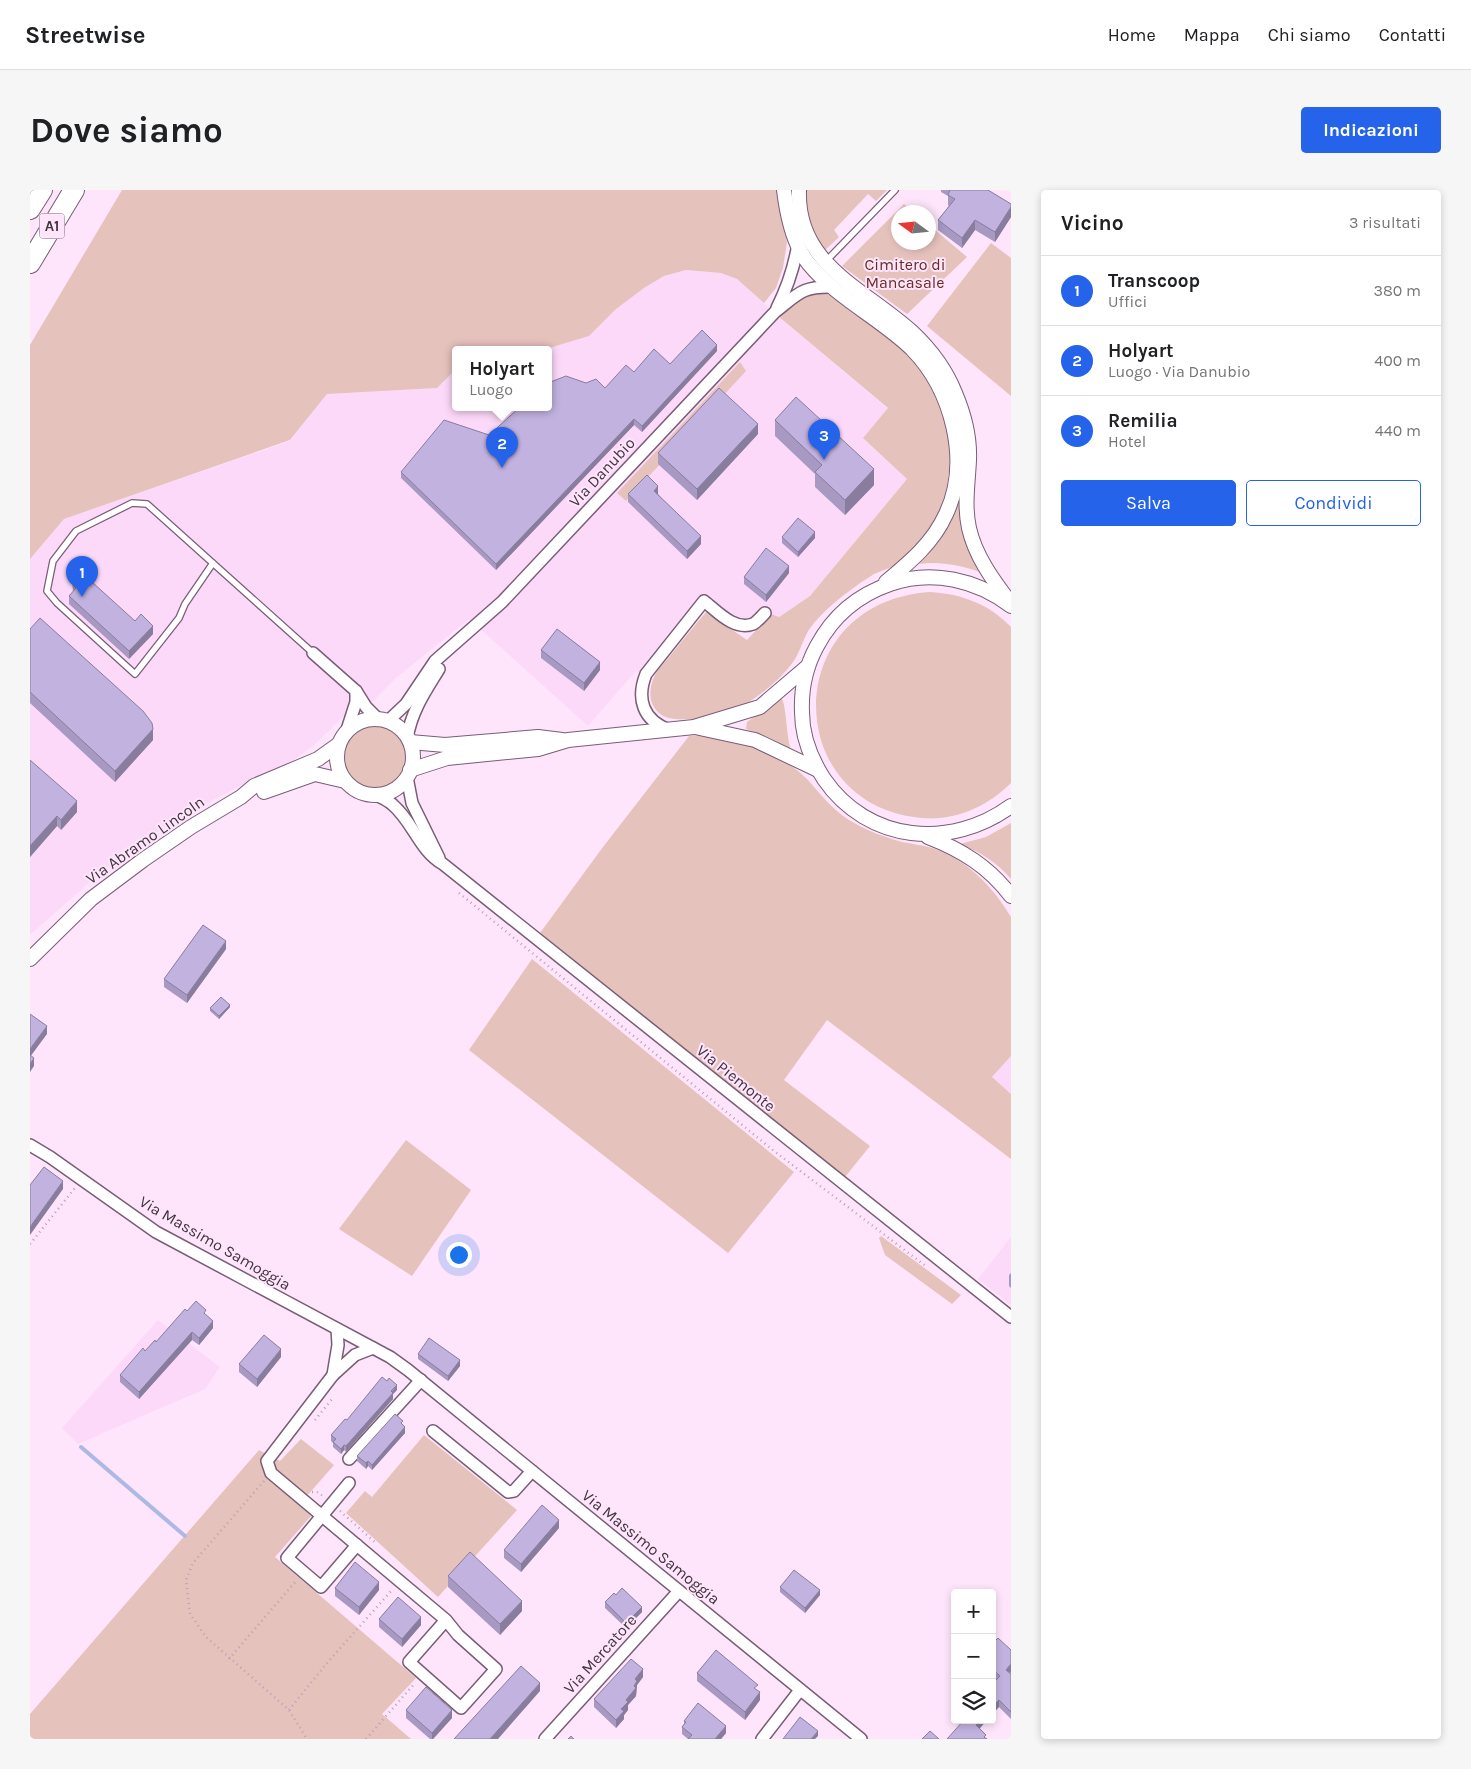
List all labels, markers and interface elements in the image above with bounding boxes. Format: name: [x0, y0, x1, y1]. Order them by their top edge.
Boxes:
text: Streetwise: [25, 21, 146, 49]
text: Home: [1108, 24, 1156, 46]
text: Mappa: [1184, 24, 1240, 46]
text: Chi siamo: [1268, 24, 1351, 46]
text: Contatti: [1379, 24, 1446, 46]
button: Indicazioni: [1301, 107, 1441, 153]
text: Dove siamo: [30, 110, 223, 151]
north arrow: [891, 205, 936, 250]
text: Vicino: [1061, 211, 1124, 235]
text: 3 risultati: [1349, 213, 1421, 232]
road number: A1: [40, 214, 64, 238]
park label: Cimitero di Mancasale: [864, 255, 946, 292]
text: Transcoop: [1108, 270, 1200, 292]
text: 1: [1074, 281, 1080, 300]
text: 380 m: [1373, 281, 1421, 300]
text: Uffici: [1108, 292, 1147, 311]
text: Holyart: [1108, 340, 1174, 362]
popup: [452, 346, 552, 411]
text: 2: [1072, 351, 1082, 370]
text: 400 m: [1374, 351, 1421, 370]
text: Holyart: [469, 358, 535, 380]
text: Luogo · Via Danubio: [1108, 362, 1250, 381]
text: Luogo: [469, 380, 513, 399]
text: Remilia: [1108, 410, 1178, 432]
pin: 3: [808, 419, 840, 460]
text: 3: [1072, 421, 1082, 440]
text: 440 m: [1375, 421, 1421, 440]
pin: 2: [486, 427, 518, 468]
text: Hotel: [1108, 432, 1146, 451]
street label: Via Danubio: [565, 433, 639, 511]
button: Salva: [1061, 480, 1236, 526]
button: Condividi: [1246, 480, 1421, 526]
pin: 1: [66, 556, 98, 597]
street label: Via Abramo Lincoln: [82, 792, 208, 888]
street label: Via Piemonte: [693, 1040, 779, 1116]
street label: Via Massimo Samoggia: [136, 1192, 294, 1294]
your location: [446, 1242, 472, 1268]
street label: Via Massimo Samoggia: [578, 1486, 724, 1608]
map controls: [951, 1589, 996, 1724]
button: +: [951, 1589, 996, 1634]
street label: Via Mercatore: [560, 1611, 640, 1697]
button: −: [951, 1634, 996, 1679]
button: layers: [951, 1679, 996, 1724]

